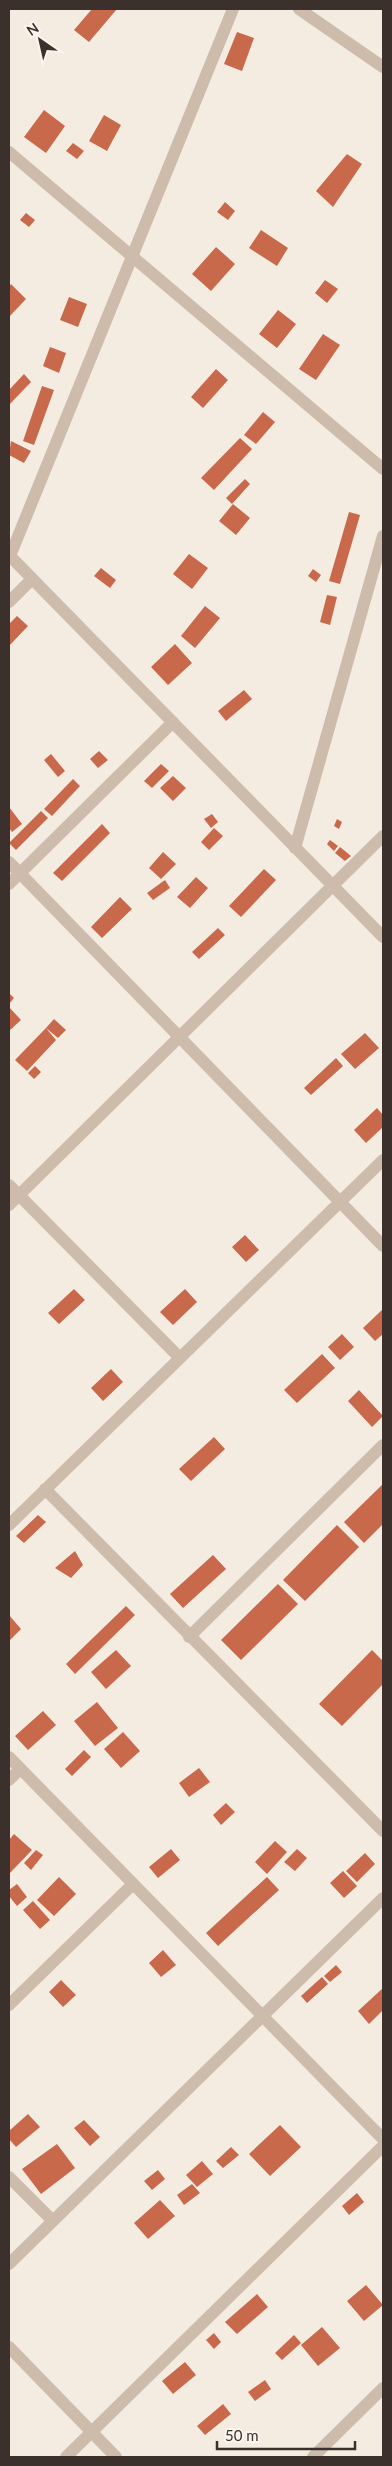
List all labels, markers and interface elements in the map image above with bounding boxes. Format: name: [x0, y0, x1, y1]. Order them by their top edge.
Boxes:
north arrow: [15, 15, 65, 65]
text: N: [23, 19, 42, 39]
scale bar: [217, 2418, 354, 2450]
text: 50 m: [225, 2426, 259, 2444]

